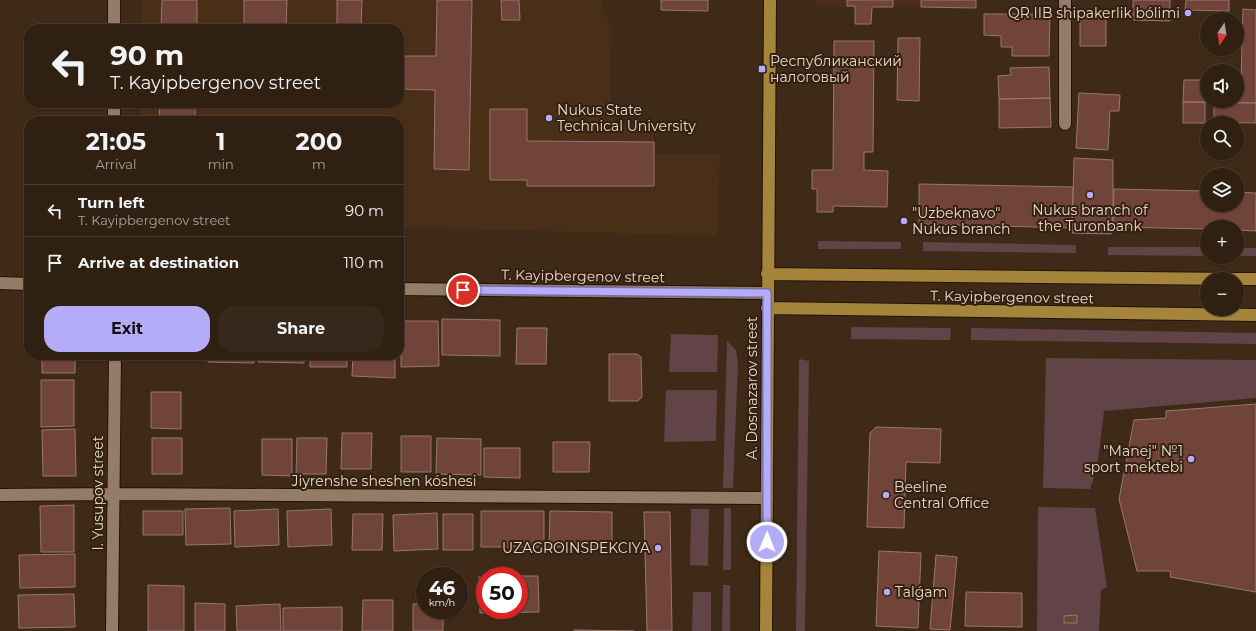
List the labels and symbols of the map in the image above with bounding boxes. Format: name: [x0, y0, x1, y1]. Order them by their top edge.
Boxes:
place label: QR IIB shipakerlik bólimi: [1008, 4, 1180, 22]
marker: QR IIB shipakerlik bólimi: [1183, 8, 1193, 18]
north arrow: [1200, 12, 1244, 56]
place label: Республиканский налоговый: [770, 52, 902, 86]
marker: Республиканский налоговый: [757, 64, 767, 74]
place label: Nukus State Technical University: [557, 101, 696, 135]
marker: Nukus State Technical University: [544, 113, 554, 123]
marker: Nukus branch of the Turonbank: [1085, 190, 1095, 200]
place label: Nukus branch of the Turonbank: [1032, 201, 1149, 235]
place label: "Uzbeknavo" Nukus branch: [912, 204, 1010, 238]
marker: "Uzbeknavo" Nukus branch: [899, 216, 909, 226]
street label: T. Kayipbergenov street: [501, 266, 666, 286]
pin: [446, 273, 480, 307]
street label: T. Kayipbergenov street: [930, 287, 1095, 307]
street label: A. Dosnazarov street: [743, 316, 761, 460]
street label: I. Yusupov street: [89, 435, 107, 550]
place label: "Manej" №1 sport mektebi: [1084, 442, 1183, 476]
marker: "Manej" №1 sport mektebi: [1186, 454, 1196, 464]
street label: Jiyrenshe sheshen kóshesi: [291, 472, 476, 490]
place label: Beeline Central Office: [894, 478, 989, 512]
marker: Beeline Central Office: [881, 490, 891, 500]
position arrow: [746, 521, 788, 563]
place label: UZAGROINSPEKCIYA: [502, 539, 651, 557]
marker: UZAGROINSPEKCIYA: [653, 543, 663, 553]
speed limit sign: 50: [476, 567, 528, 619]
place label: Talǵam: [895, 583, 947, 601]
marker: Talǵam: [882, 587, 892, 597]

